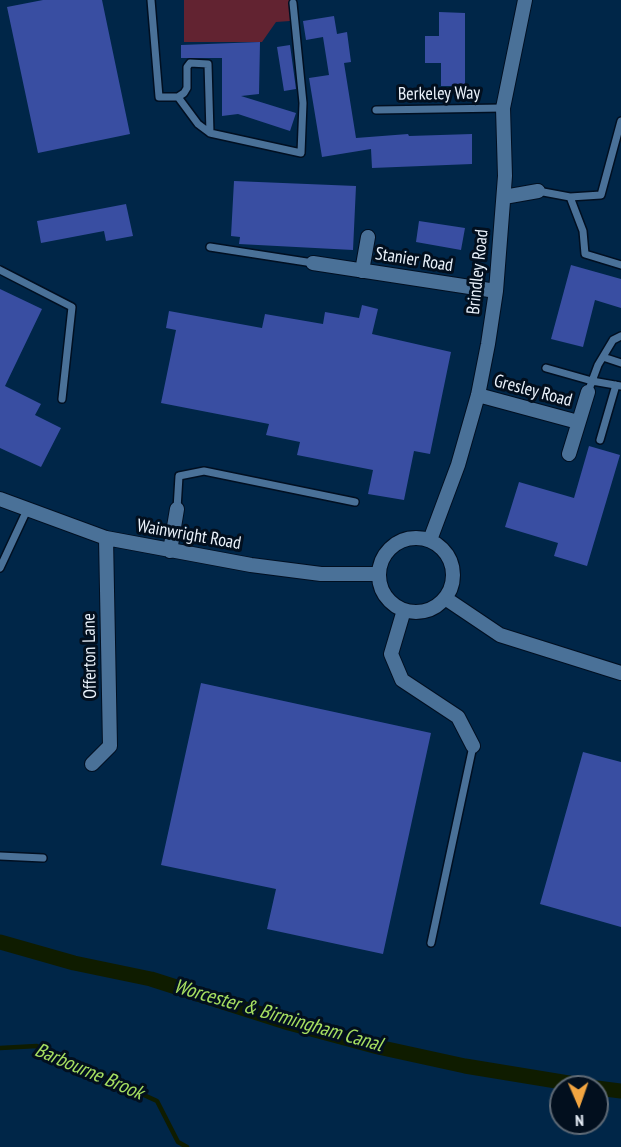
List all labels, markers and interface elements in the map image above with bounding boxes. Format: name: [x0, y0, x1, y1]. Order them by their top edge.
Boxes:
street label: Berkeley Way: [398, 82, 480, 106]
street label: Brindley Road: [463, 228, 493, 316]
street label: Stanier Road: [374, 243, 454, 277]
street label: Gresley Road: [492, 370, 574, 412]
street label: Wainwright Road: [135, 515, 243, 555]
street label: Offerton Lane: [78, 613, 102, 699]
water label: Worcester & Birmingham Canal: [171, 975, 385, 1057]
water label: Barbourne Brook: [31, 1038, 147, 1106]
north arrow: [549, 1075, 609, 1135]
text: N: [575, 1111, 584, 1131]

